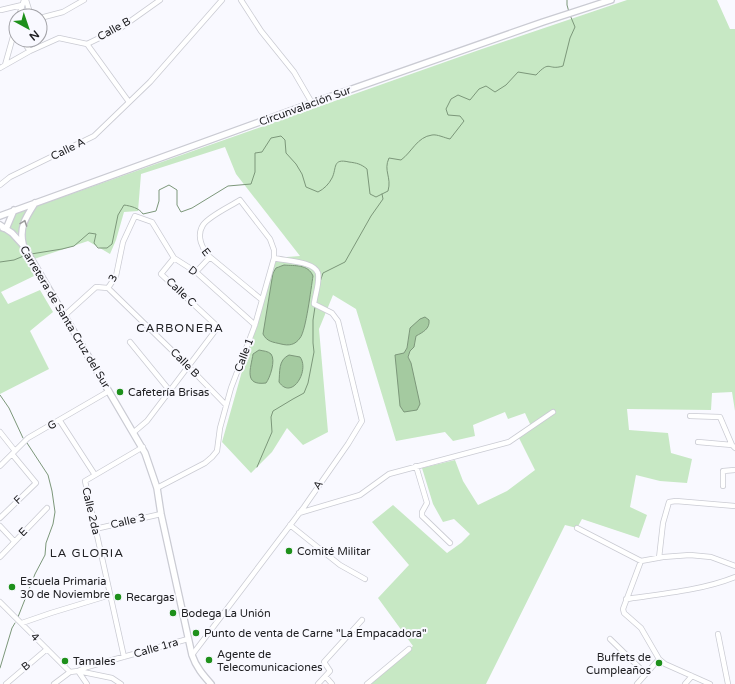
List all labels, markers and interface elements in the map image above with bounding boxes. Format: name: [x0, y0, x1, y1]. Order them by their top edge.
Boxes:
north arrow: [8, 8, 48, 48]
street label: Calle B: [95, 14, 133, 43]
text: N: [27, 27, 42, 43]
street label: Circunvalación Sur: [257, 83, 353, 129]
street label: Calle A: [49, 135, 87, 163]
one-way arrow: [19, 219, 28, 226]
street label: Carretera de Santa Cruz del Sur: [17, 243, 113, 391]
street label: E: [199, 245, 213, 259]
street label: D: [186, 263, 200, 279]
street label: 3: [106, 272, 120, 284]
street label: Calle C: [163, 275, 199, 309]
district label: CARBONERA: [136, 321, 224, 335]
street label: Calle 1: [232, 336, 256, 374]
street label: Calle B: [168, 346, 203, 381]
place label: Cafetería Brisas: [128, 386, 209, 399]
marker: Cafetería Brisas: [115, 387, 125, 397]
street label: G: [45, 417, 59, 433]
street label: A: [310, 478, 326, 492]
street label: Calle 2da: [79, 486, 103, 536]
street label: F: [11, 493, 25, 507]
street label: Calle 3: [109, 511, 147, 531]
street label: E: [16, 525, 30, 539]
place label: Comité Militar: [297, 545, 371, 558]
district label: LA GLORIA: [50, 546, 124, 560]
marker: Comité Militar: [284, 546, 294, 556]
place label: Escuela Primaria 30 de Noviembre: [20, 575, 110, 601]
marker: Escuela Primaria 30 de Noviembre: [7, 582, 17, 592]
place label: Recargas: [126, 591, 175, 604]
marker: Recargas: [113, 592, 123, 602]
place label: Bodega La Unión: [181, 607, 271, 620]
marker: Bodega La Unión: [168, 608, 178, 618]
place label: Punto de venta de Carne "La Empacadora": [204, 627, 427, 640]
marker: Punto de venta de Carne "La Empacadora": [191, 628, 201, 638]
street label: 4: [28, 630, 42, 644]
street label: Calle 1ra: [132, 635, 180, 661]
place label: Agente de Telecomunicaciones: [217, 648, 322, 674]
place label: Buffets de Cumpleaños: [586, 651, 651, 677]
place label: Tamales: [73, 655, 116, 668]
marker: Agente de Telecomunicaciones: [204, 655, 214, 665]
marker: Tamales: [60, 656, 70, 666]
street label: B: [19, 658, 33, 673]
marker: Buffets de Cumpleaños: [654, 658, 664, 668]

